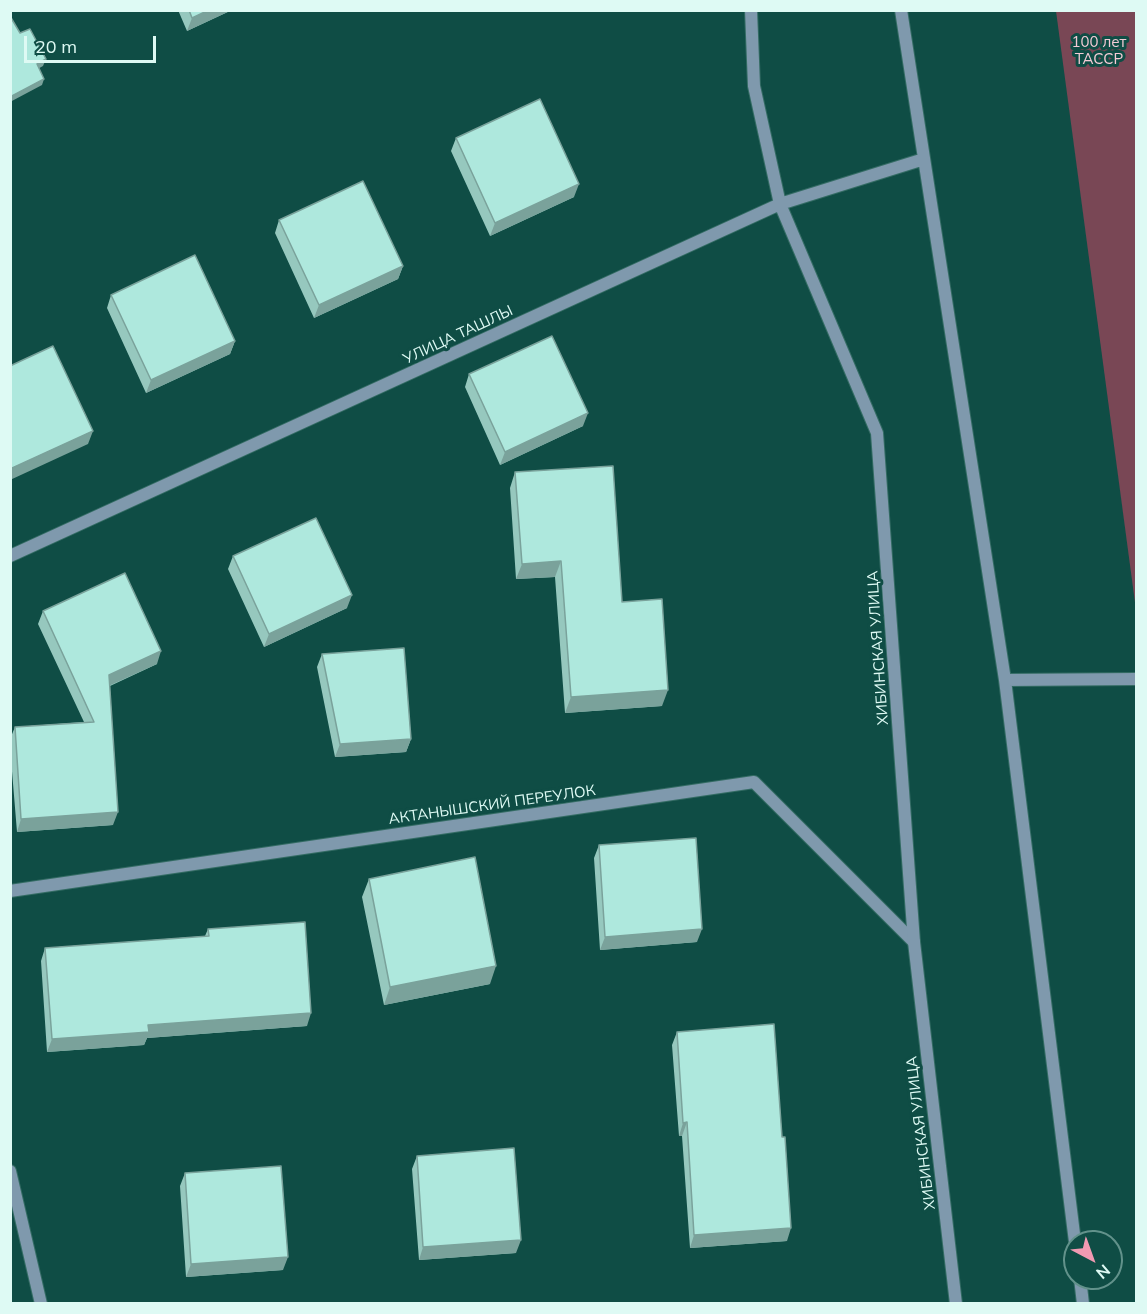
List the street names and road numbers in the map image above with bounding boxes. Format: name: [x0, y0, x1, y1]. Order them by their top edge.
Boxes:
street label: УЛИЦА ТАШЛЫ: [400, 302, 516, 368]
street label: ХИБИНСКАЯ УЛИЦА: [864, 570, 892, 726]
street label: АКТАНЫШСКИЙ ПЕРЕУЛОК: [387, 782, 597, 828]
street label: ХИБИНСКАЯ УЛИЦА: [903, 1055, 939, 1211]

